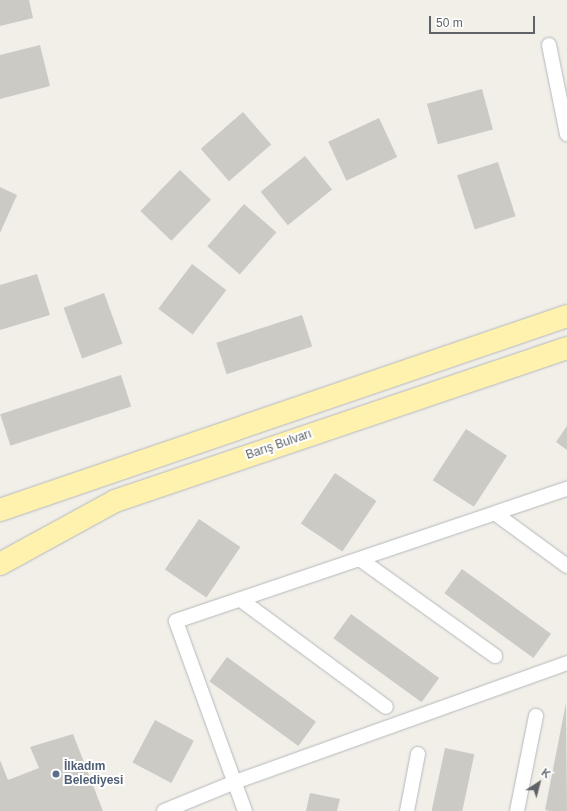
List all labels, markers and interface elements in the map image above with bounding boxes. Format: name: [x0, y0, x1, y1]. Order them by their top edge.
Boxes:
scale bar: [431, 8, 537, 34]
text: 50 m: [436, 16, 463, 30]
street label: Barış Bulvarı: [244, 427, 314, 463]
place label: İlkadım Belediyesi: [64, 760, 123, 788]
north arrow: [519, 763, 559, 803]
text: K: [539, 766, 553, 780]
marker: İlkadım Belediyesi: [51, 769, 61, 779]

